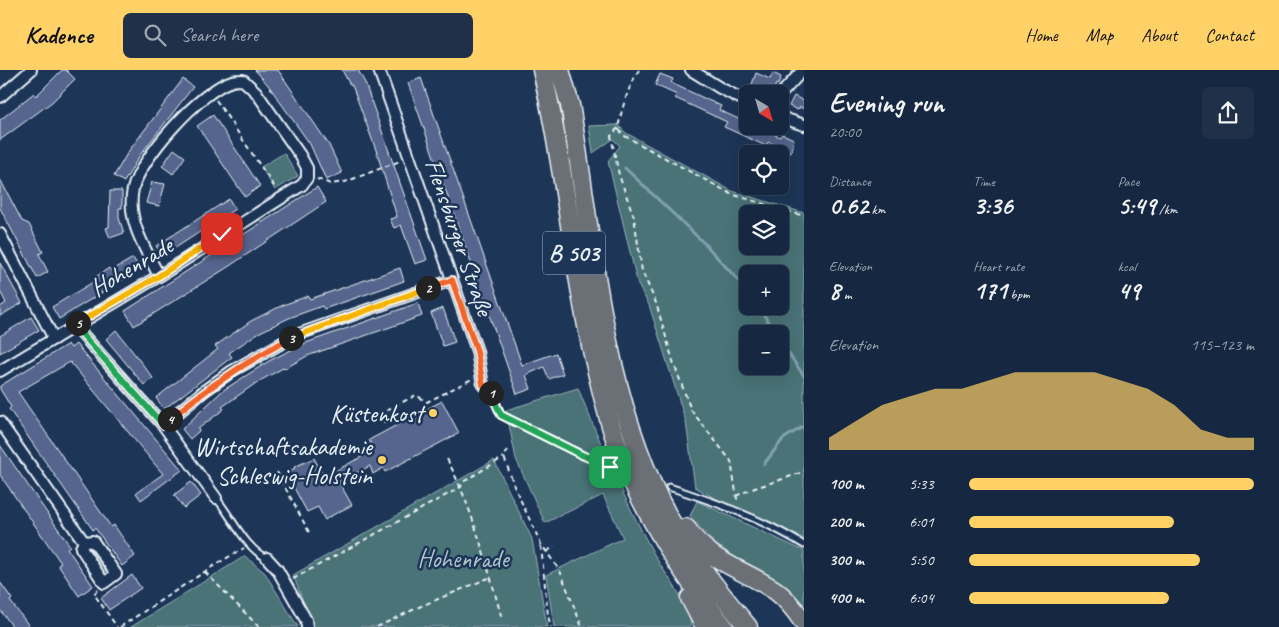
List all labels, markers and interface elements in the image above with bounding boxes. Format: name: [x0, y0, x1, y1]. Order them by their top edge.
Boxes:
search box: [123, 13, 473, 58]
text: Kadence: [25, 20, 93, 50]
icon: search: [141, 21, 169, 49]
text: Search here: [181, 23, 258, 47]
text: Home: [1025, 24, 1058, 46]
text: Map: [1086, 24, 1113, 46]
text: About: [1141, 24, 1177, 46]
text: Contact: [1205, 24, 1254, 46]
north arrow: [739, 85, 789, 135]
map controls: [739, 85, 789, 375]
text: Evening run: [829, 85, 944, 120]
button: share: [1202, 87, 1254, 139]
text: 20:00: [829, 122, 861, 142]
button: locate: [739, 145, 789, 195]
street label: Flensburger Straße: [417, 155, 501, 322]
text: Distance: [829, 173, 871, 190]
text: Time: [973, 173, 995, 190]
text: Pace: [1118, 173, 1139, 190]
text: 0.62: [829, 190, 868, 222]
text: 3:36: [973, 190, 1013, 222]
text: 5:49: [1118, 190, 1156, 222]
text: km: [868, 201, 885, 218]
text: /km: [1156, 201, 1177, 218]
button: layers: [739, 205, 789, 255]
pin: [201, 213, 243, 255]
icon: check: [208, 220, 236, 248]
street label: Hohenrade: [84, 229, 180, 304]
road number: B 503: [543, 232, 605, 274]
text: Elevation: [829, 258, 872, 275]
text: Heart rate: [973, 258, 1024, 275]
text: kcal: [1118, 258, 1136, 275]
button: +: [739, 265, 789, 315]
text: 8: [829, 275, 840, 307]
text: 171: [973, 275, 1007, 307]
text: 49: [1118, 275, 1140, 307]
pin: 2: [416, 276, 440, 300]
text: 2: [425, 280, 432, 297]
text: m: [840, 286, 852, 303]
text: bpm: [1007, 286, 1030, 303]
pin: 5: [66, 310, 90, 336]
text: 5: [75, 315, 82, 332]
button: −: [739, 325, 789, 375]
pin: 3: [278, 326, 304, 350]
text: 3: [288, 330, 295, 347]
text: Elevation: [829, 335, 878, 355]
text: 115–123 m: [1191, 335, 1254, 355]
pin: 1: [478, 380, 504, 406]
text: 1: [488, 385, 495, 402]
place label: Küstenkost: [330, 398, 427, 430]
pin: 4: [158, 406, 182, 432]
marker: Küstenkost: [427, 407, 439, 419]
text: 4: [167, 411, 174, 428]
place label: Wirtschaftsakademie Schleswig-Holstein: [194, 431, 374, 492]
pin: [589, 446, 631, 488]
icon: arrive: [596, 453, 624, 481]
marker: Wirtschaftsakademie Schleswig-Holstein: [376, 454, 388, 466]
text: 100 m: [829, 474, 864, 494]
text: 5:33: [909, 474, 934, 494]
text: 200 m: [829, 512, 864, 532]
text: 6:01: [909, 512, 934, 532]
park label: Hohenrade: [417, 543, 510, 575]
text: 300 m: [829, 550, 864, 570]
text: 5:50: [909, 550, 934, 570]
text: 400 m: [829, 588, 864, 608]
text: 6:04: [909, 588, 934, 608]

